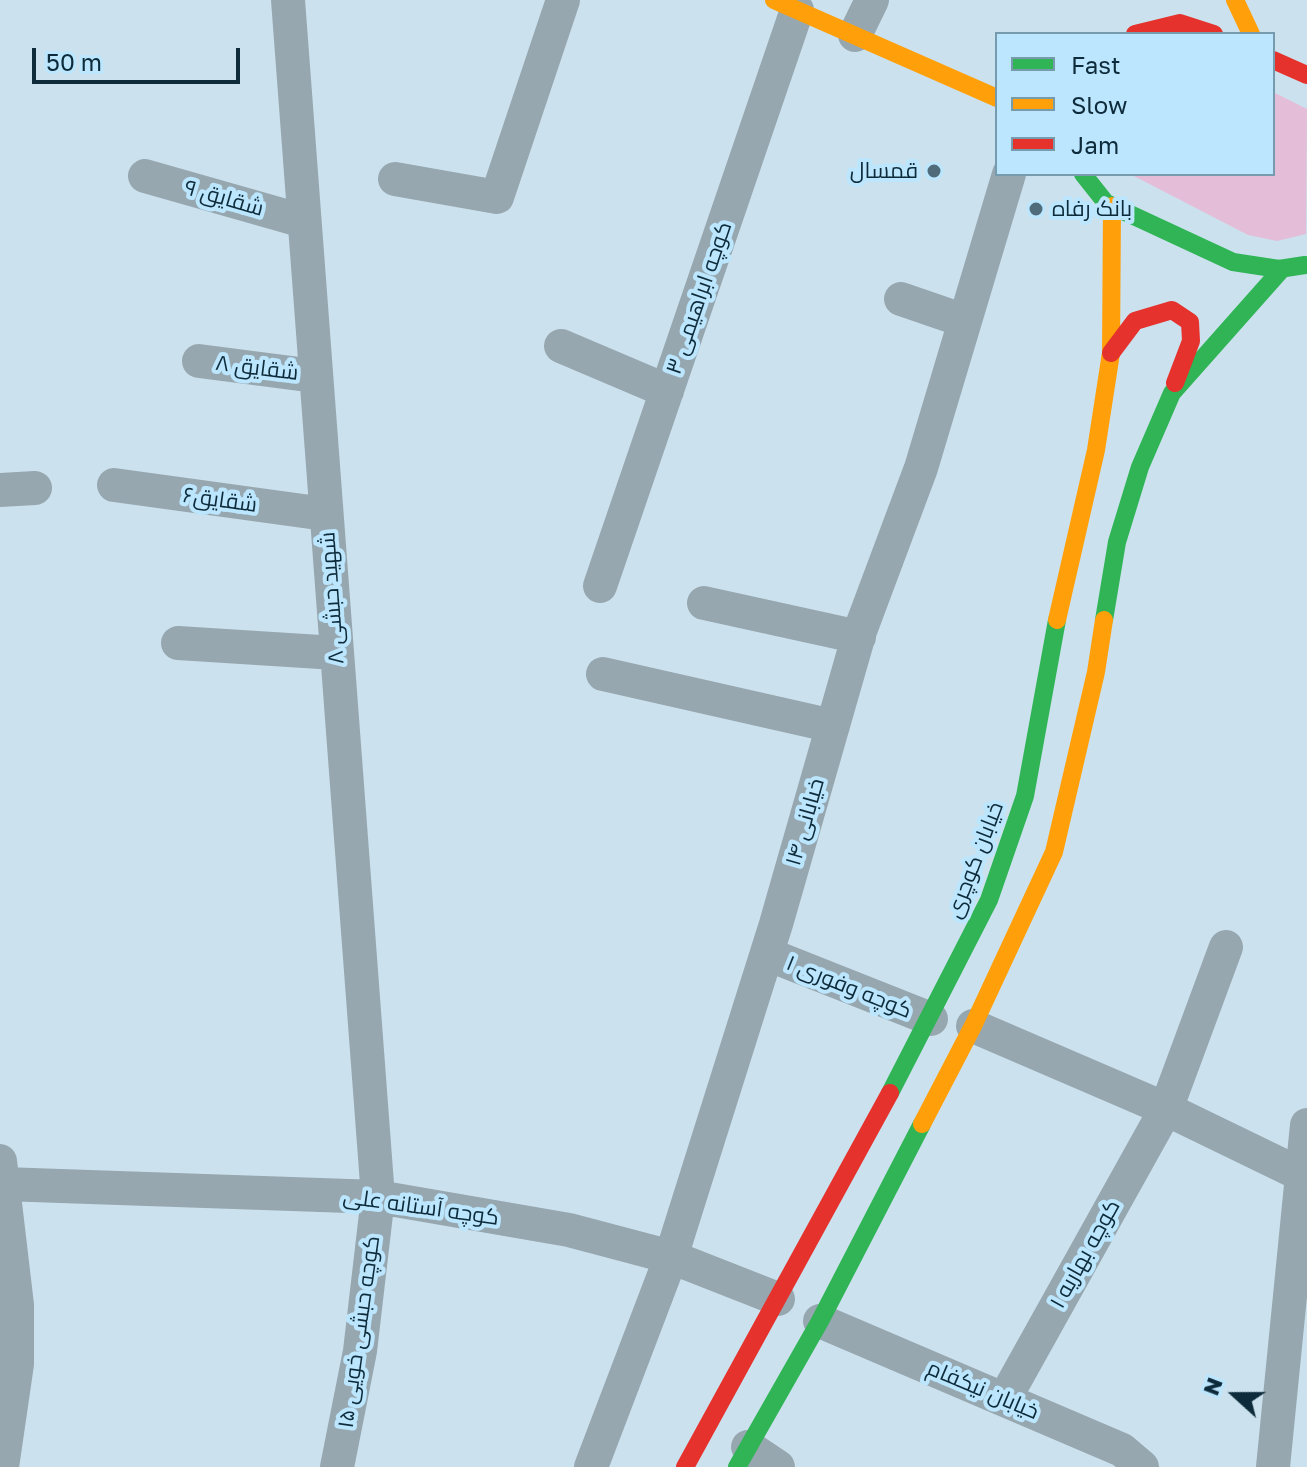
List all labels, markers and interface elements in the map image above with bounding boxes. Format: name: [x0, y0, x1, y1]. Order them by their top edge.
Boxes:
scale bar: [36, 32, 244, 82]
legend: [995, 32, 1275, 176]
text: 50 m: [46, 47, 102, 76]
text: Fast: [1071, 50, 1121, 79]
text: Slow: [1071, 90, 1127, 119]
text: Jam: [1071, 130, 1119, 159]
place label: قمسال: [850, 158, 918, 184]
marker: قمسال: [925, 162, 943, 180]
street label: شقایق ۹: [181, 174, 267, 222]
place label: بانک رفاه: [1052, 196, 1132, 222]
marker: بانک رفاه: [1027, 200, 1045, 218]
street label: کوچه ابراهیمی ۳: [660, 218, 738, 378]
street label: شقایق ۸: [214, 350, 300, 386]
street label: شقایق۶: [181, 482, 259, 518]
street label: شهید حبشی ۸: [314, 531, 350, 665]
street label: خیابانی ۱۴: [780, 775, 830, 869]
street label: خیابان کوچری: [941, 798, 1009, 922]
street label: کوچه وفوری ۱: [783, 950, 915, 1024]
street label: کوچه آستانه علی: [341, 1183, 501, 1231]
street label: کوچه بهاریه ۱: [1044, 1195, 1126, 1313]
street label: کوچه حبشی خویی ۱۵: [332, 1234, 386, 1430]
street label: خیابان نیکفام: [923, 1355, 1043, 1425]
north arrow: [1195, 1355, 1275, 1435]
text: N: [1197, 1374, 1228, 1399]

